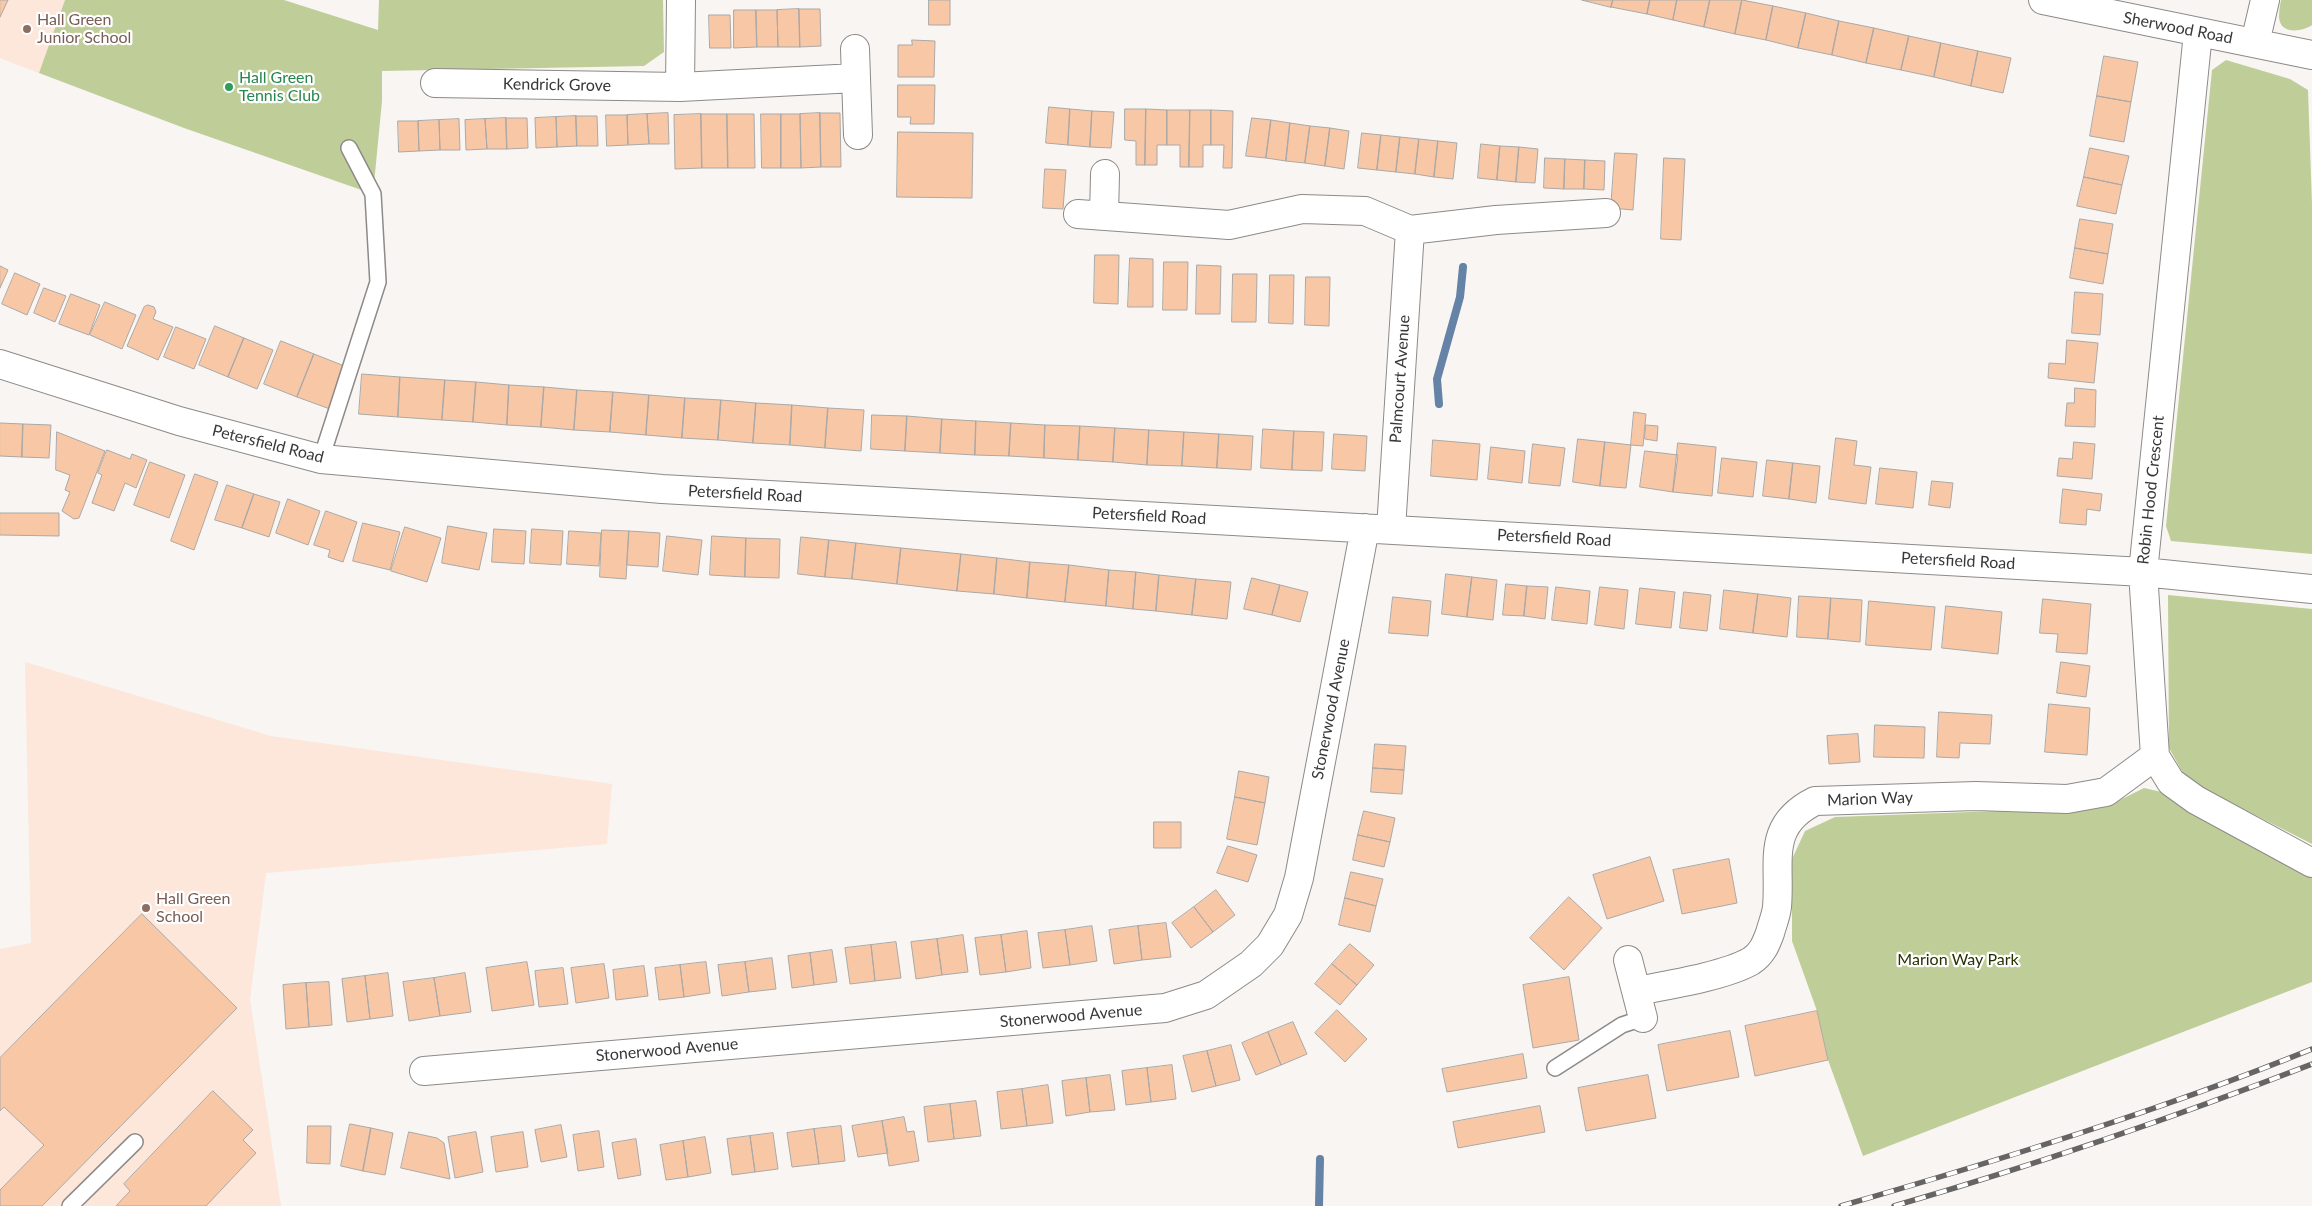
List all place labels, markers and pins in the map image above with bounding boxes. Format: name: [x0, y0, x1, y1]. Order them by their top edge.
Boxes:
place label: Hall Green Junior School: [37, 10, 131, 48]
marker: Hall Green Junior School: [21, 23, 33, 35]
place label: Hall Green Tennis Club: [239, 68, 320, 106]
marker: Hall Green Tennis Club: [223, 81, 235, 93]
place label: Hall Green School: [156, 889, 230, 927]
marker: Hall Green School: [140, 902, 152, 914]

